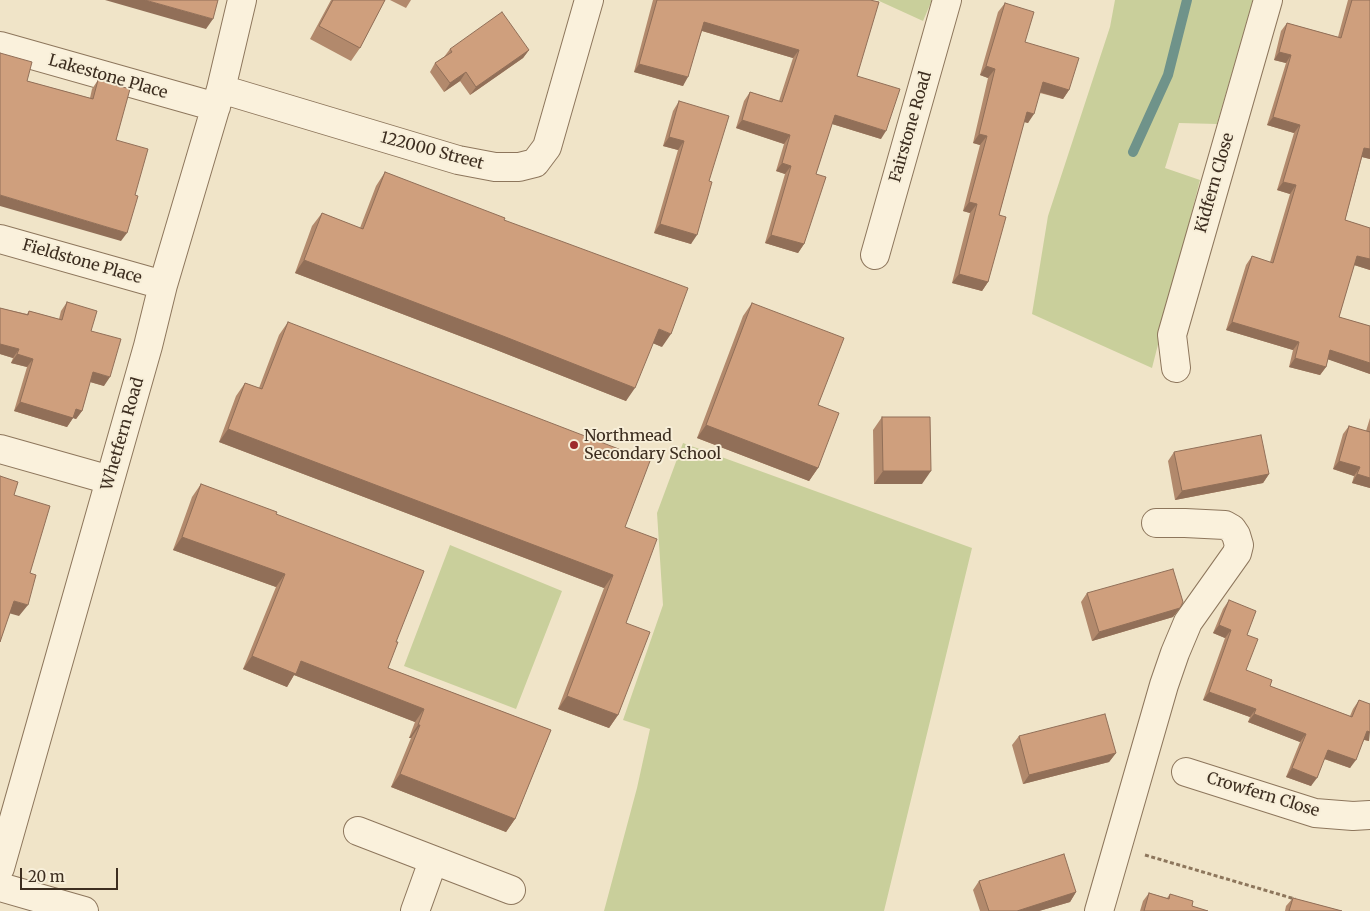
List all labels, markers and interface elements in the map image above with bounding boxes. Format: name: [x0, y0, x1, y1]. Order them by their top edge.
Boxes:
street label: Lakestone Place: [46, 51, 170, 103]
street label: Fairstone Road: [886, 69, 936, 185]
street label: 122000 Street: [378, 128, 486, 174]
street label: Kidfern Close: [1192, 131, 1238, 235]
street label: Fieldstone Place: [20, 236, 144, 288]
street label: Whetfern Road: [98, 375, 148, 493]
place label: Northmead Secondary School: [584, 426, 721, 464]
marker: Northmead Secondary School: [568, 439, 580, 451]
street label: Crowfern Close: [1204, 769, 1322, 821]
scale bar: [22, 858, 120, 890]
text: 20 m: [28, 867, 65, 886]

